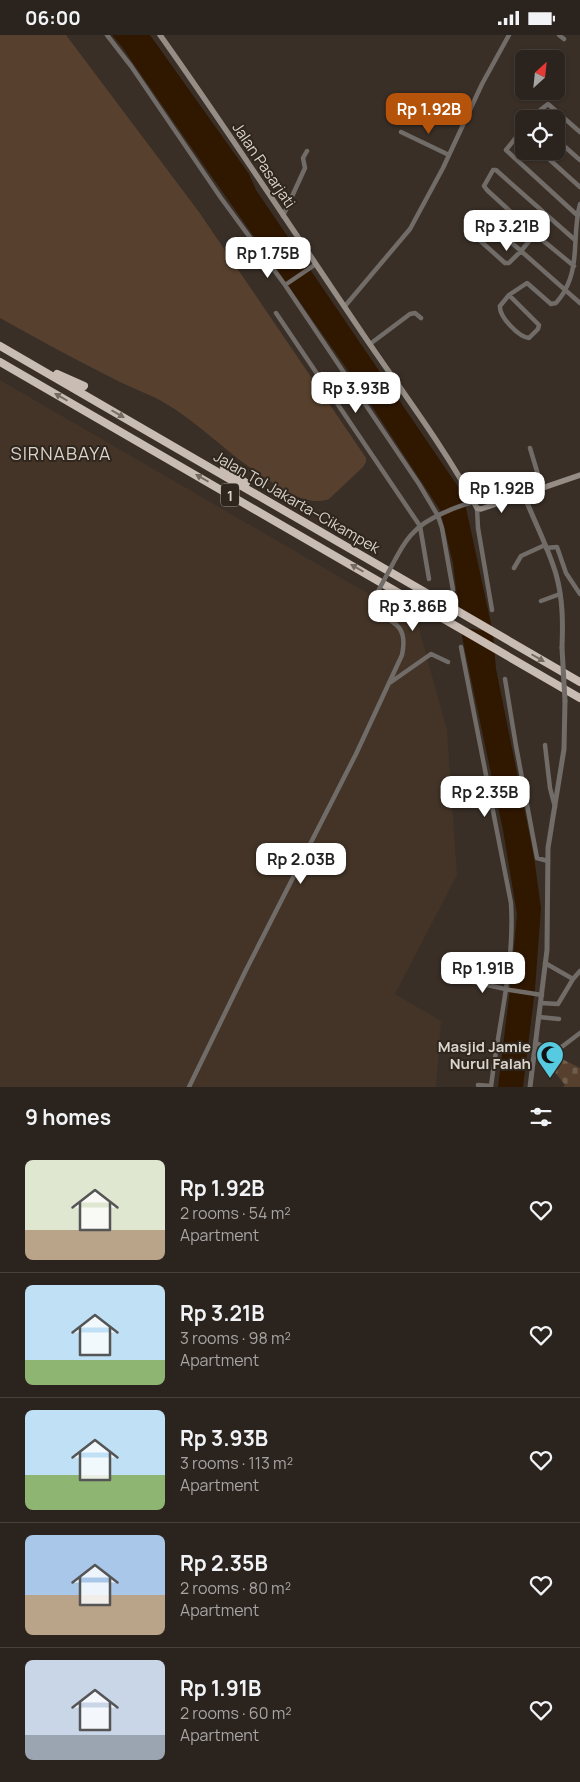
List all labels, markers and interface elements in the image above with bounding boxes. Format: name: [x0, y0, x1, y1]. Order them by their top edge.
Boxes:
text: 06:00: [25, 5, 81, 31]
north arrow: [515, 50, 565, 100]
map controls: [515, 50, 565, 160]
pin: Rp 1.92B: [377, 93, 481, 135]
text: Rp 1.92B: [397, 98, 461, 120]
button: locate: [515, 110, 565, 160]
street label: Jalan Pasarjati: [228, 118, 300, 212]
pin: Rp 3.21B: [455, 209, 559, 252]
text: Rp 3.21B: [475, 215, 539, 237]
pin: Rp 1.75B: [216, 237, 320, 279]
text: Rp 1.75B: [237, 242, 299, 264]
pin: Rp 3.93B: [304, 371, 408, 414]
text: Rp 3.93B: [322, 377, 390, 399]
one-way arrow: [54, 392, 67, 401]
one-way arrow: [111, 410, 125, 418]
district label: SIRNABAYA: [11, 441, 111, 465]
street label: Jalan Tol Jakarta–Cikampek: [210, 446, 385, 559]
pin: Rp 1.92B: [450, 471, 554, 514]
one-way arrow: [195, 474, 208, 483]
text: Rp 1.92B: [470, 477, 534, 499]
road number: 1: [221, 483, 239, 507]
one-way arrow: [351, 564, 364, 573]
pin: Rp 3.86B: [361, 589, 465, 632]
text: Rp 3.86B: [379, 595, 447, 617]
one-way arrow: [531, 654, 545, 663]
pin: Rp 2.35B: [433, 775, 537, 818]
text: Rp 2.35B: [452, 781, 518, 803]
pin: Rp 2.03B: [249, 843, 353, 885]
text: Rp 2.03B: [267, 848, 335, 870]
pin: Rp 1.91B: [431, 951, 535, 994]
text: Rp 1.91B: [452, 957, 514, 979]
place label: Masjid Jamie Nurul Falah: [438, 1036, 531, 1074]
mosque icon: Masjid Jamie Nurul Falah: [535, 1040, 565, 1079]
text: 9 homes: [25, 1103, 111, 1131]
icon: filters: [527, 1103, 555, 1131]
text: Rp 1.92B: [180, 1174, 265, 1202]
icon: home: [65, 1180, 125, 1240]
icon: heart: [527, 1196, 555, 1224]
text: 2 rooms · 54 m²: [180, 1202, 291, 1224]
text: Apartment: [180, 1224, 259, 1246]
text: Rp 3.21B: [180, 1299, 265, 1327]
icon: home: [65, 1305, 125, 1365]
icon: heart: [527, 1321, 555, 1349]
text: 3 rooms · 98 m²: [180, 1327, 291, 1349]
text: Apartment: [180, 1349, 259, 1371]
text: Rp 3.93B: [180, 1424, 268, 1452]
icon: home: [65, 1430, 125, 1490]
icon: heart: [527, 1446, 555, 1474]
text: 3 rooms · 113 m²: [180, 1452, 293, 1474]
text: Apartment: [180, 1474, 259, 1496]
text: Rp 2.35B: [180, 1549, 268, 1577]
icon: home: [65, 1555, 125, 1615]
icon: heart: [527, 1571, 555, 1599]
text: 2 rooms · 80 m²: [180, 1577, 291, 1599]
text: Apartment: [180, 1599, 259, 1621]
text: Rp 1.91B: [180, 1674, 261, 1702]
icon: home: [65, 1680, 125, 1740]
icon: heart: [527, 1696, 555, 1724]
text: 2 rooms · 60 m²: [180, 1702, 292, 1724]
text: Apartment: [180, 1724, 259, 1746]

